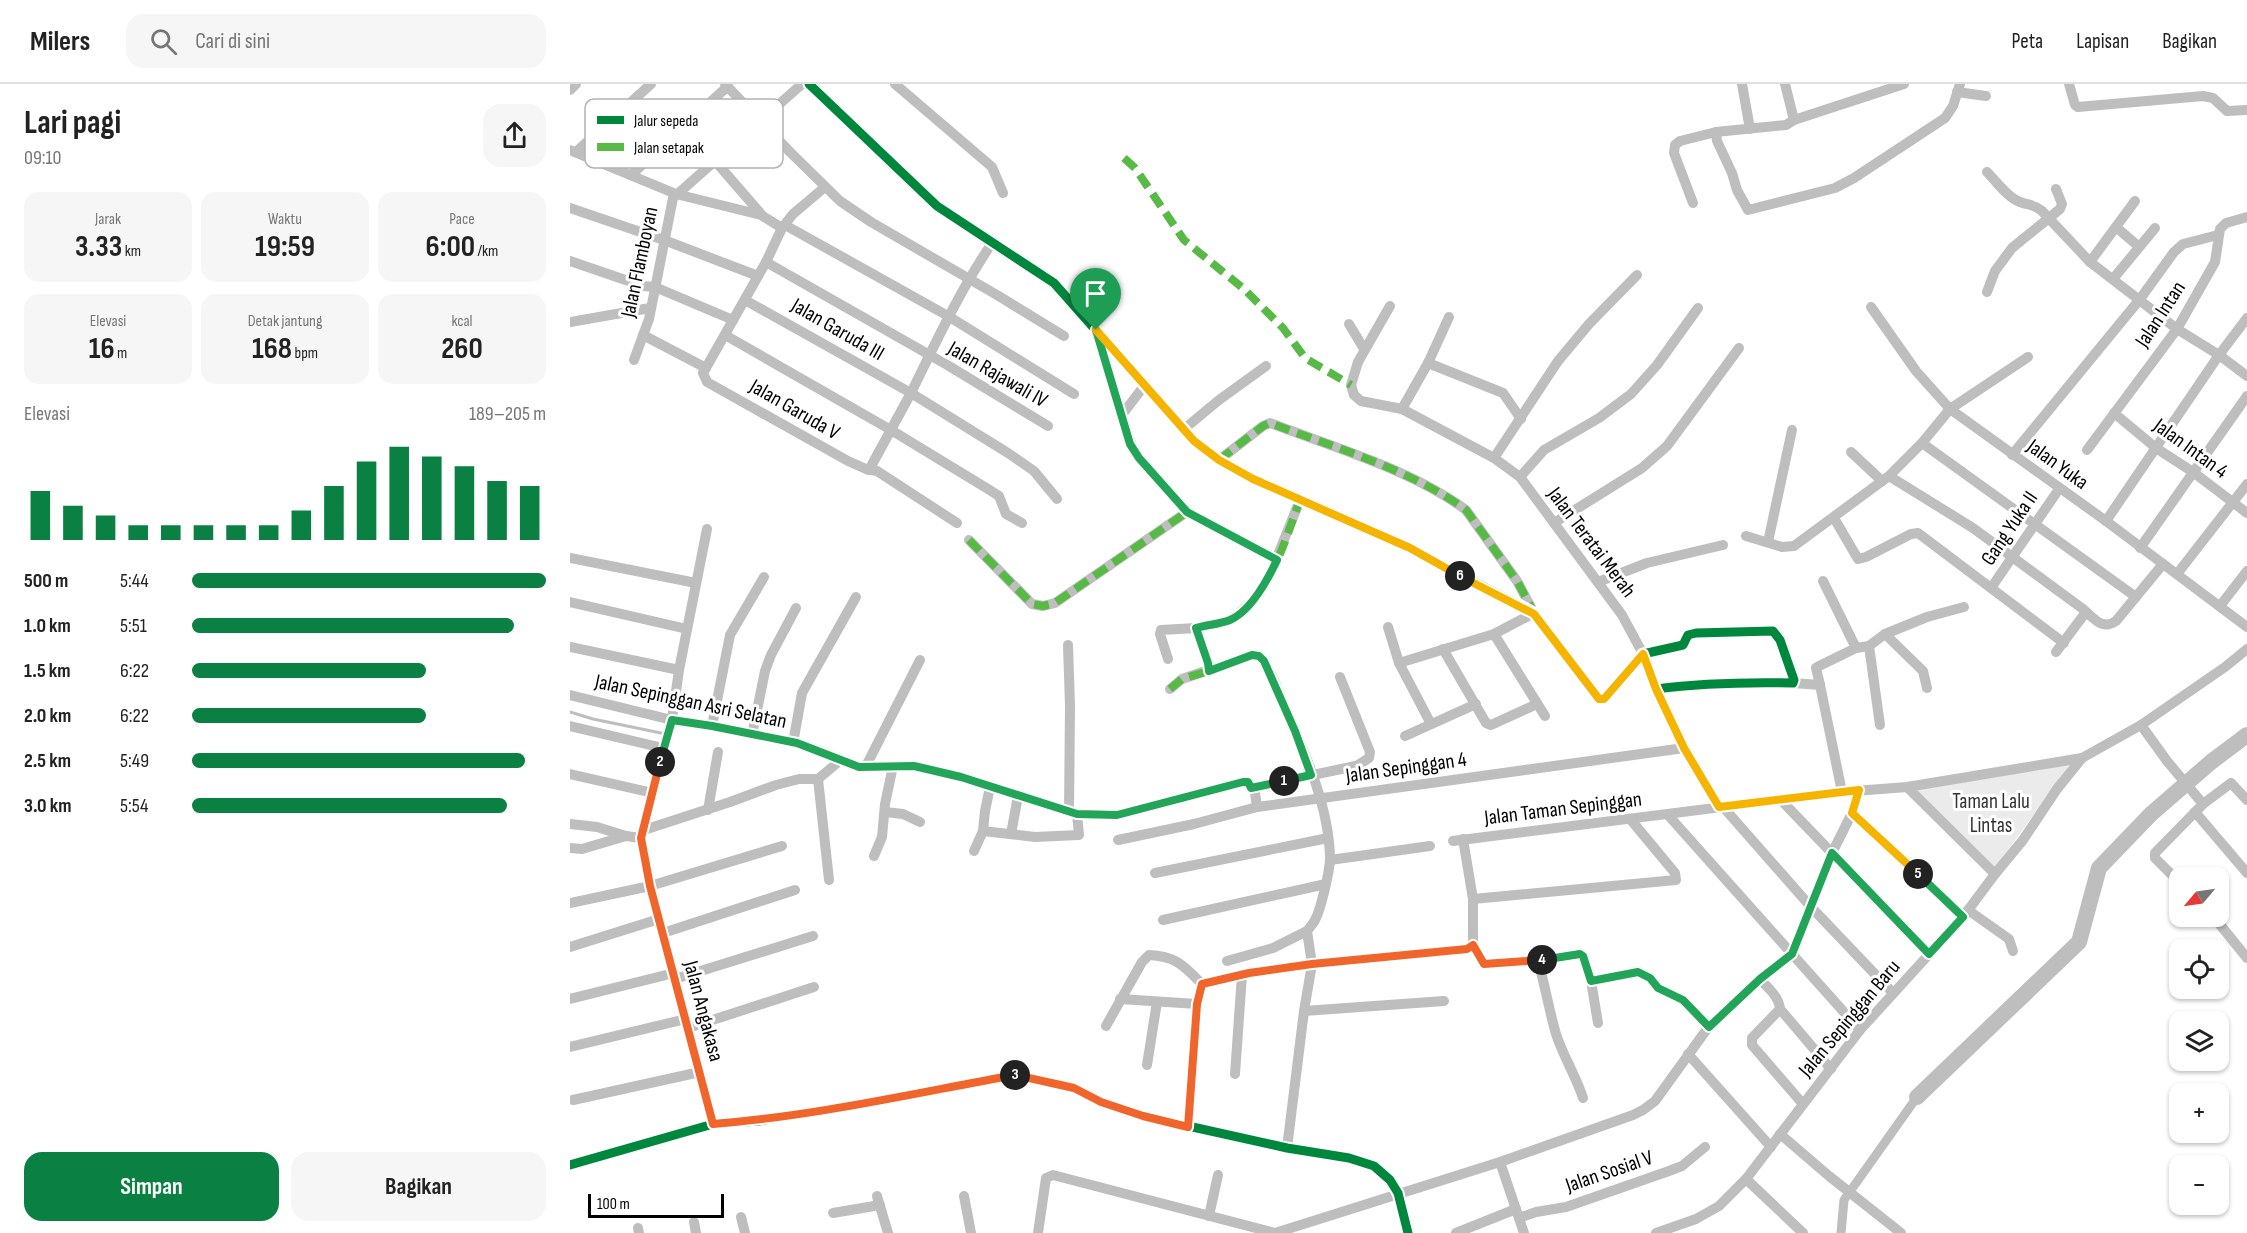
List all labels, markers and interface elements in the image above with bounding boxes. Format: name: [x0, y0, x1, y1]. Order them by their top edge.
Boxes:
search box: [126, 14, 546, 68]
text: Milers: [30, 25, 90, 58]
icon: search: [147, 25, 180, 58]
text: Cari di sini: [195, 28, 270, 55]
text: Peta: [2012, 29, 2043, 54]
text: Lapisan: [2076, 29, 2129, 54]
text: Bagikan: [2162, 29, 2217, 54]
legend: [585, 99, 783, 168]
text: Lari pagi: [24, 103, 121, 143]
button: share: [483, 104, 546, 167]
text: Jalur sepeda: [633, 112, 698, 131]
text: Jalan setapak: [633, 139, 704, 158]
text: 09:10: [24, 146, 61, 170]
street label: Jalan Flamboyan: [615, 205, 663, 321]
text: Jarak: [95, 210, 121, 229]
text: Waktu: [268, 210, 302, 229]
text: Pace: [449, 210, 475, 229]
text: 3.33: [75, 229, 122, 265]
text: 19:59: [255, 229, 315, 265]
text: 6:00: [426, 229, 475, 265]
text: km: [122, 242, 141, 261]
text: /km: [475, 242, 498, 261]
pin: [1070, 268, 1121, 330]
icon: arrive: [1079, 277, 1112, 310]
street label: Jalan Intan: [2129, 277, 2191, 353]
street label: Jalan Garuda III: [786, 292, 889, 366]
text: Elevasi: [90, 312, 126, 331]
text: Detak jantung: [248, 312, 322, 331]
text: kcal: [451, 312, 473, 331]
text: 16: [89, 331, 115, 367]
text: 168: [252, 331, 292, 367]
text: 260: [441, 331, 483, 367]
street label: Jalan Rajawali IV: [943, 335, 1052, 413]
text: m: [115, 344, 127, 363]
text: bpm: [292, 344, 318, 363]
street label: Jalan Garuda V: [745, 373, 845, 445]
text: Elevasi: [24, 402, 70, 426]
text: 189–205 m: [469, 402, 546, 426]
street label: Jalan Intan 4: [2148, 413, 2233, 484]
street label: Jalan Yuka: [2021, 433, 2093, 495]
street label: Jalan Teratai Merah: [1541, 482, 1641, 602]
street label: Gang Yuka II: [1976, 487, 2043, 570]
pin: 6: [1445, 561, 1475, 591]
text: 6: [1456, 566, 1464, 585]
text: 500 m: [24, 569, 68, 593]
text: 5:44: [120, 569, 149, 593]
text: 1.0 km: [24, 614, 71, 638]
text: 5:51: [120, 614, 147, 638]
text: 1.5 km: [24, 659, 70, 683]
text: 6:22: [120, 659, 149, 683]
street label: Jalan Sepinggan Asri Selatan: [592, 669, 789, 734]
text: 2.0 km: [24, 704, 71, 728]
text: 6:22: [120, 704, 149, 728]
pin: 2: [645, 747, 675, 777]
street label: Jalan Sepinggan 4: [1343, 747, 1468, 788]
text: 2.5 km: [24, 749, 71, 773]
text: 5:49: [120, 749, 149, 773]
text: 2: [656, 752, 664, 771]
pin: 1: [1269, 766, 1299, 796]
text: 1: [1281, 771, 1287, 790]
street label: Jalan Taman Sepinggan: [1482, 786, 1643, 831]
park label: Taman Lalu Lintas: [1952, 789, 2030, 838]
text: 3.0 km: [24, 794, 71, 818]
text: 5:54: [120, 794, 148, 818]
pin: 5: [1903, 859, 1933, 889]
text: 5: [1914, 864, 1922, 883]
north arrow: [2169, 867, 2229, 927]
map controls: [2169, 867, 2229, 1215]
button: locate: [2169, 939, 2229, 999]
pin: 4: [1527, 945, 1557, 975]
text: 4: [1538, 950, 1546, 969]
street label: Jalan Sepinggan Baru: [1793, 955, 1906, 1083]
street label: Jalan Angakasa: [678, 957, 729, 1064]
button: layers: [2169, 1011, 2229, 1071]
pin: 3: [1000, 1060, 1030, 1090]
text: 3: [1011, 1065, 1019, 1084]
button: +: [2169, 1083, 2229, 1143]
street label: Jalan Sosial V: [1561, 1145, 1657, 1198]
button: Simpan: [24, 1152, 279, 1221]
button: Bagikan: [291, 1152, 546, 1221]
button: −: [2169, 1155, 2229, 1215]
scale bar: [588, 1191, 724, 1218]
text: 100 m: [597, 1195, 630, 1214]

